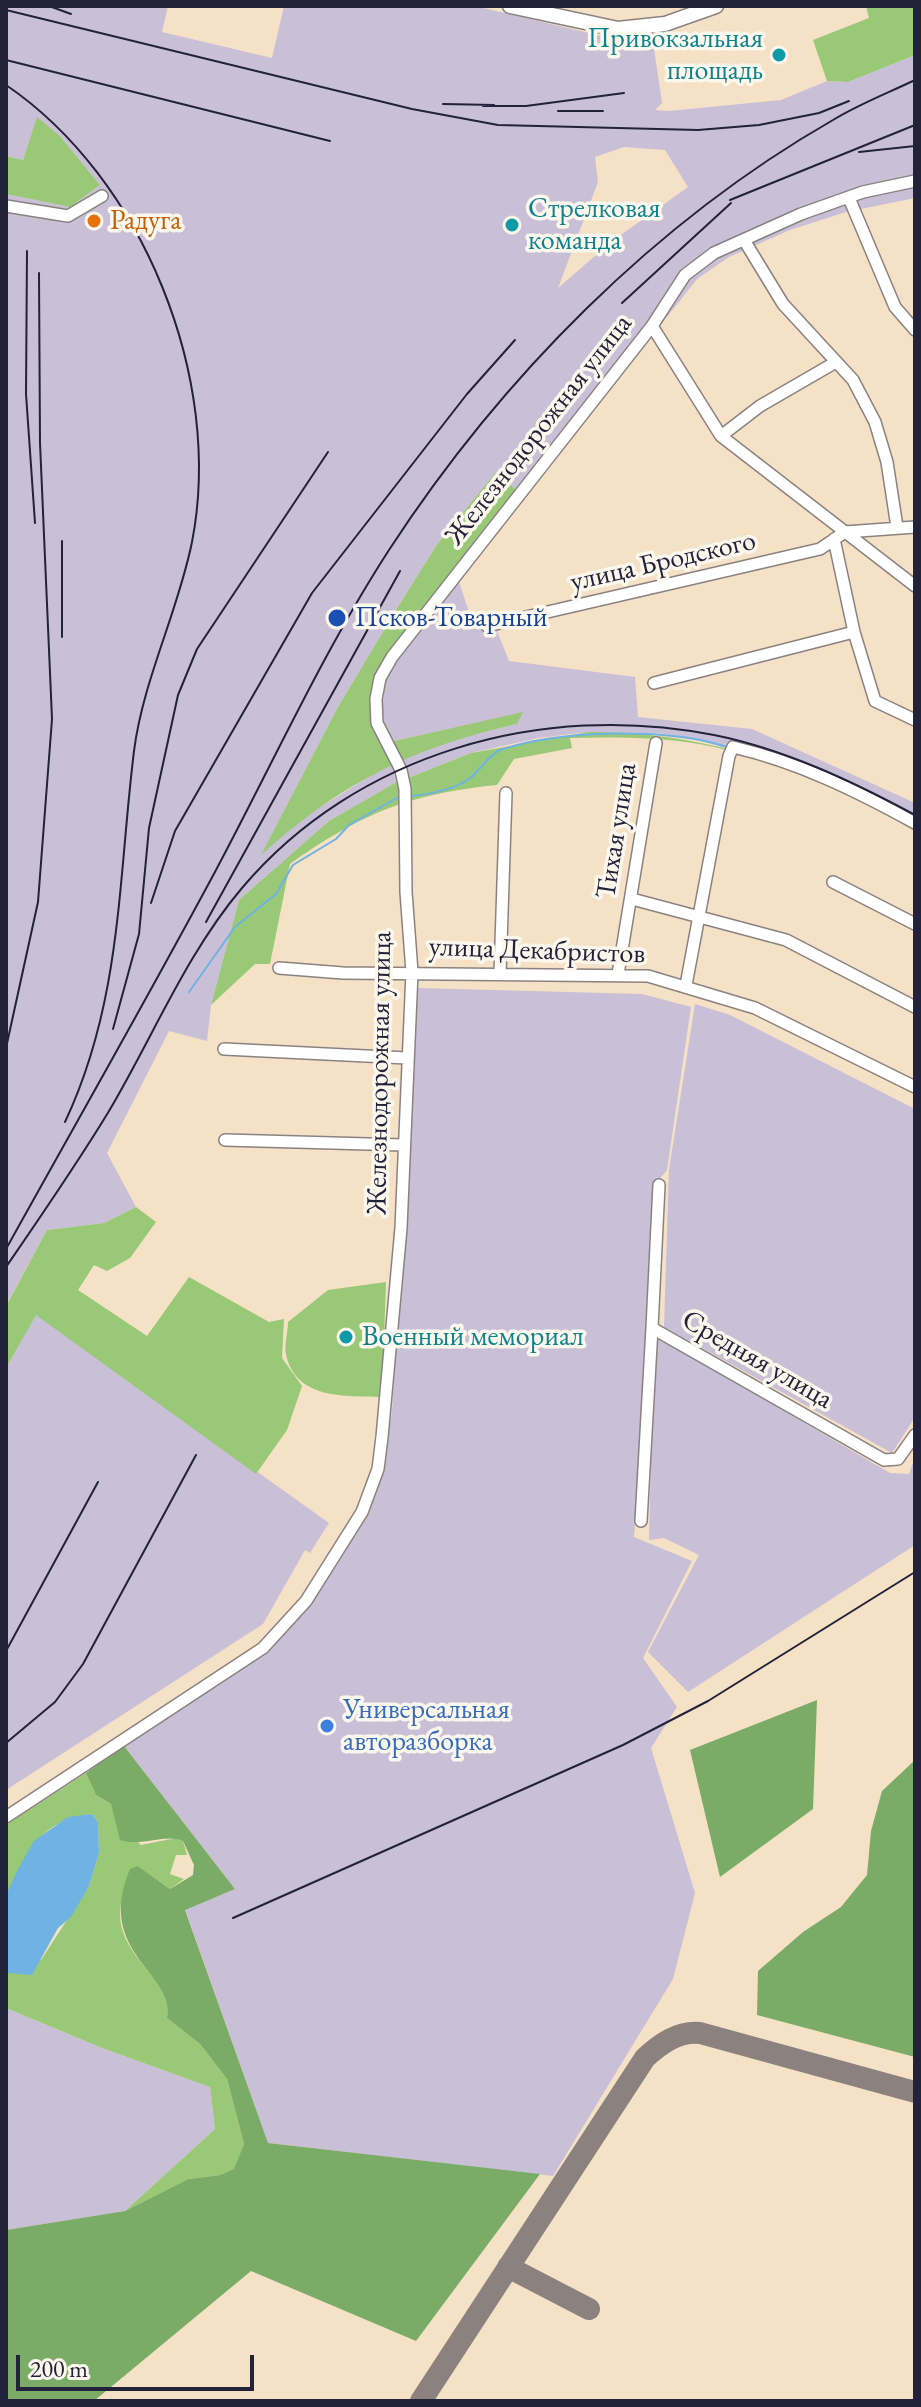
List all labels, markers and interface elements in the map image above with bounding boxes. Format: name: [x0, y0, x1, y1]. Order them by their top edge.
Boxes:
place label: Привокзальная площадь: [587, 22, 763, 88]
marker: Привокзальная площадь: [770, 46, 788, 64]
place label: Стрелковая команда: [528, 192, 661, 258]
place label: Радуга: [110, 204, 181, 238]
marker: Радуга: [85, 212, 103, 230]
marker: Стрелковая команда: [503, 216, 521, 234]
street label: Железнодорожная улица: [438, 308, 640, 552]
street label: улица Бродского: [567, 524, 759, 600]
place label: Псков-Товарный: [355, 601, 547, 635]
marker: Псков-Товарный: [326, 607, 348, 629]
street label: Тихая улица: [590, 761, 644, 901]
street label: улица Декабристов: [428, 930, 646, 972]
street label: Железнодорожная улица: [361, 931, 399, 1215]
street label: Средняя улица: [676, 1303, 838, 1417]
place label: Военный мемориал: [362, 1320, 584, 1354]
marker: Военный мемориал: [337, 1328, 355, 1346]
place label: Универсальная авторазборка: [343, 1693, 510, 1759]
marker: Универсальная авторазборка: [318, 1717, 336, 1735]
scale bar: [20, 2339, 258, 2389]
text: 200 m: [30, 2353, 88, 2384]

